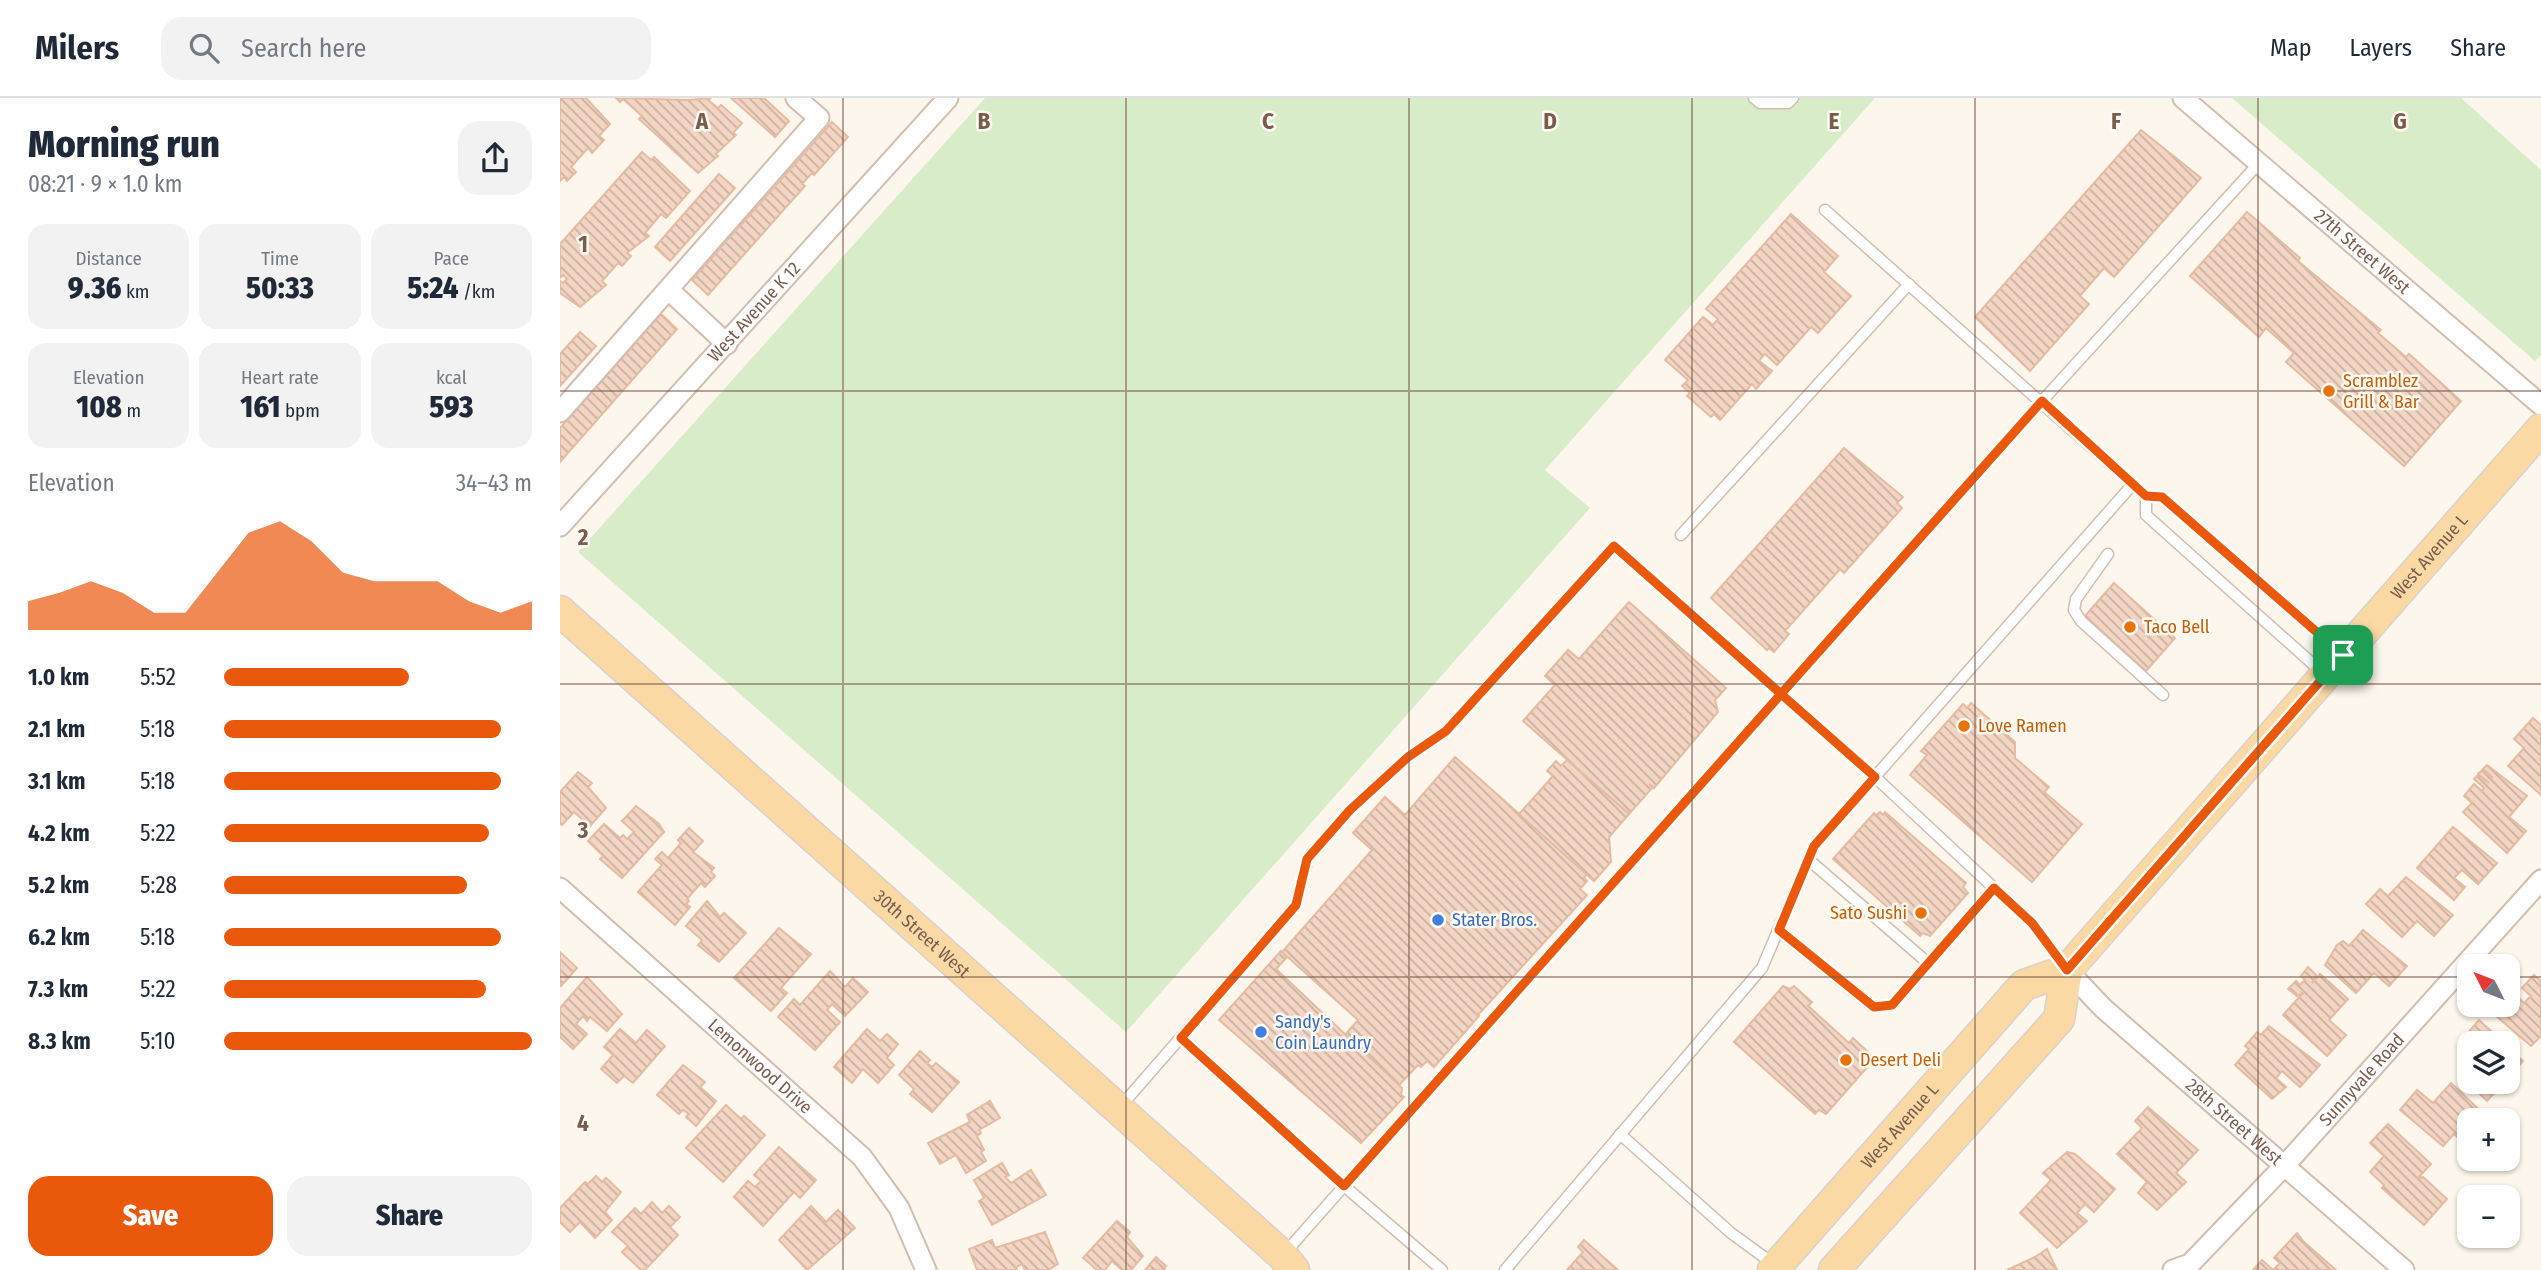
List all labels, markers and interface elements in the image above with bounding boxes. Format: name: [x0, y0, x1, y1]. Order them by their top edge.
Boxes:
search box: [161, 17, 651, 80]
text: Milers: [35, 28, 119, 68]
icon: search: [185, 29, 223, 67]
text: Search here: [241, 33, 366, 64]
text: Map: [2270, 34, 2312, 62]
text: Layers: [2350, 34, 2412, 62]
text: Share: [2450, 34, 2506, 62]
text: A: [695, 107, 709, 135]
text: B: [978, 107, 991, 135]
text: C: [1262, 107, 1274, 135]
text: D: [1543, 107, 1557, 135]
text: E: [1829, 107, 1840, 135]
text: F: [2111, 107, 2121, 135]
text: G: [2393, 107, 2407, 135]
text: Morning run: [28, 121, 220, 167]
button: share: [458, 121, 532, 195]
text: 08:21 · 9 × 1.0 km: [28, 170, 182, 198]
street label: 27th Street West: [2310, 205, 2415, 299]
text: 1: [578, 230, 588, 258]
text: Distance: [75, 247, 142, 270]
text: Time: [261, 247, 299, 270]
text: Pace: [434, 247, 469, 270]
street label: West Avenue K 12: [703, 257, 805, 366]
text: 9.36: [68, 270, 122, 306]
text: 50:33: [246, 270, 314, 306]
text: 5:24: [407, 270, 459, 306]
text: km: [122, 280, 149, 303]
text: /km: [459, 280, 495, 303]
text: Elevation: [73, 366, 144, 389]
text: Heart rate: [241, 366, 319, 389]
text: kcal: [436, 366, 467, 389]
place label: Scramblez Grill & Bar: [2343, 370, 2420, 413]
marker: Scramblez Grill & Bar: [2321, 383, 2337, 399]
text: 108: [76, 389, 122, 425]
text: 161: [240, 389, 281, 425]
text: 593: [429, 389, 473, 425]
text: m: [122, 399, 141, 422]
text: bpm: [281, 399, 320, 422]
text: Elevation: [28, 469, 115, 497]
text: 34–43 m: [456, 469, 532, 497]
street label: West Avenue L: [2386, 509, 2473, 604]
text: 2: [577, 523, 589, 551]
place label: Taco Bell: [2144, 616, 2210, 638]
marker: Taco Bell: [2122, 619, 2138, 635]
pin: [2313, 625, 2373, 685]
icon: arrive: [2324, 636, 2362, 674]
text: 1.0 km: [28, 663, 89, 691]
text: 5:52: [140, 663, 176, 691]
text: 2.1 km: [28, 715, 85, 743]
text: 5:18: [140, 715, 175, 743]
place label: Love Ramen: [1978, 715, 2067, 737]
marker: Love Ramen: [1956, 718, 1972, 734]
text: 3.1 km: [28, 767, 86, 795]
text: 5:18: [140, 767, 175, 795]
text: 3: [577, 816, 589, 844]
text: 4.2 km: [28, 819, 90, 847]
text: 5:22: [140, 819, 176, 847]
text: 5.2 km: [28, 871, 89, 899]
text: 5:28: [140, 871, 177, 899]
street label: 30th Street West: [869, 885, 975, 983]
place label: Sato Sushi: [1830, 902, 1907, 924]
marker: Sato Sushi: [1913, 905, 1929, 921]
place label: Stater Bros.: [1452, 909, 1537, 931]
marker: Stater Bros.: [1430, 912, 1446, 928]
text: 6.2 km: [28, 923, 90, 951]
text: 5:18: [140, 923, 175, 951]
north arrow: [2457, 954, 2520, 1017]
map controls: [2457, 954, 2520, 1248]
text: 7.3 km: [28, 975, 88, 1003]
text: 5:22: [140, 975, 176, 1003]
place label: Sandy's Coin Laundry: [1275, 1011, 1371, 1054]
street label: Lemonwood Drive: [703, 1014, 817, 1118]
marker: Sandy's Coin Laundry: [1253, 1024, 1269, 1040]
text: 8.3 km: [28, 1027, 91, 1055]
text: 5:10: [140, 1027, 175, 1055]
street label: Sunnyvale Road: [2315, 1029, 2409, 1130]
button: layers: [2457, 1031, 2520, 1094]
place label: Desert Deli: [1860, 1049, 1941, 1071]
marker: Desert Deli: [1838, 1052, 1854, 1068]
street label: 28th Street West: [2181, 1074, 2287, 1170]
street label: West Avenue L: [1856, 1079, 1943, 1173]
button: +: [2457, 1108, 2520, 1171]
text: 4: [577, 1109, 589, 1137]
button: Save: [28, 1176, 273, 1256]
button: Share: [287, 1176, 532, 1256]
button: −: [2457, 1185, 2520, 1248]

